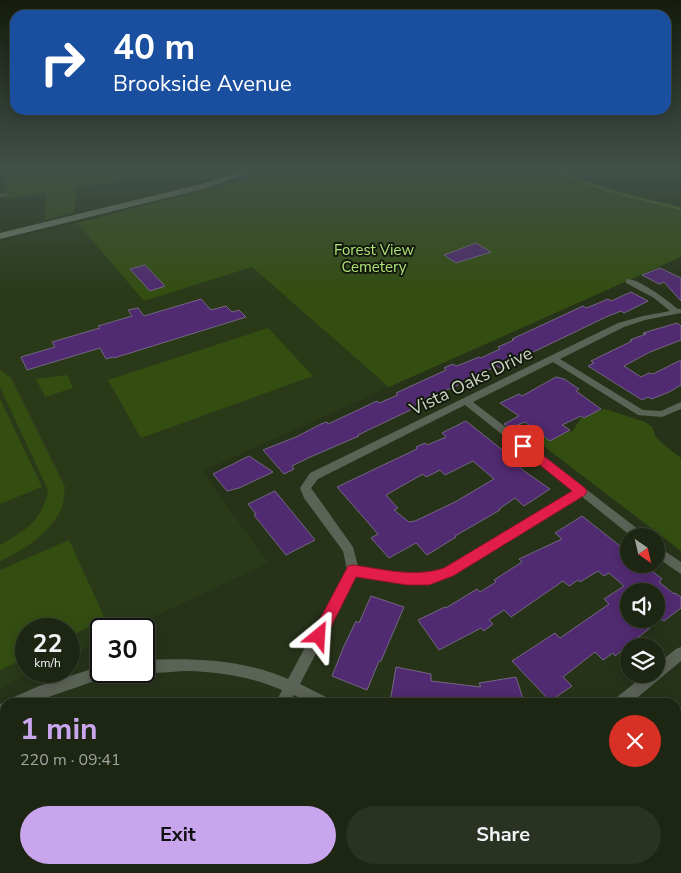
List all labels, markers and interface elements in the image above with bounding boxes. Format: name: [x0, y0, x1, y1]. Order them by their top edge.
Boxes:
text: 40 m: [113, 24, 195, 71]
icon: right: [30, 30, 95, 95]
text: Brookside Avenue: [113, 69, 292, 99]
park label: Forest View Cemetery: [334, 240, 414, 277]
street label: Vista Oaks Drive: [405, 341, 536, 422]
pin: [502, 425, 544, 467]
icon: arrive: [509, 432, 537, 460]
north arrow: [620, 528, 665, 572]
map controls: [620, 528, 665, 683]
button: sound: [620, 583, 665, 628]
position arrow: [292, 609, 344, 661]
speed limit sign: 30: [90, 618, 155, 683]
text: 22: [32, 627, 63, 661]
button: layers: [620, 638, 665, 683]
text: km/h: [34, 655, 61, 671]
text: 1 min: [20, 709, 98, 750]
button: close: [609, 715, 661, 767]
text: 220 m · 09:41: [20, 749, 121, 771]
button: Exit: [20, 806, 336, 864]
button: Share: [346, 806, 661, 864]

